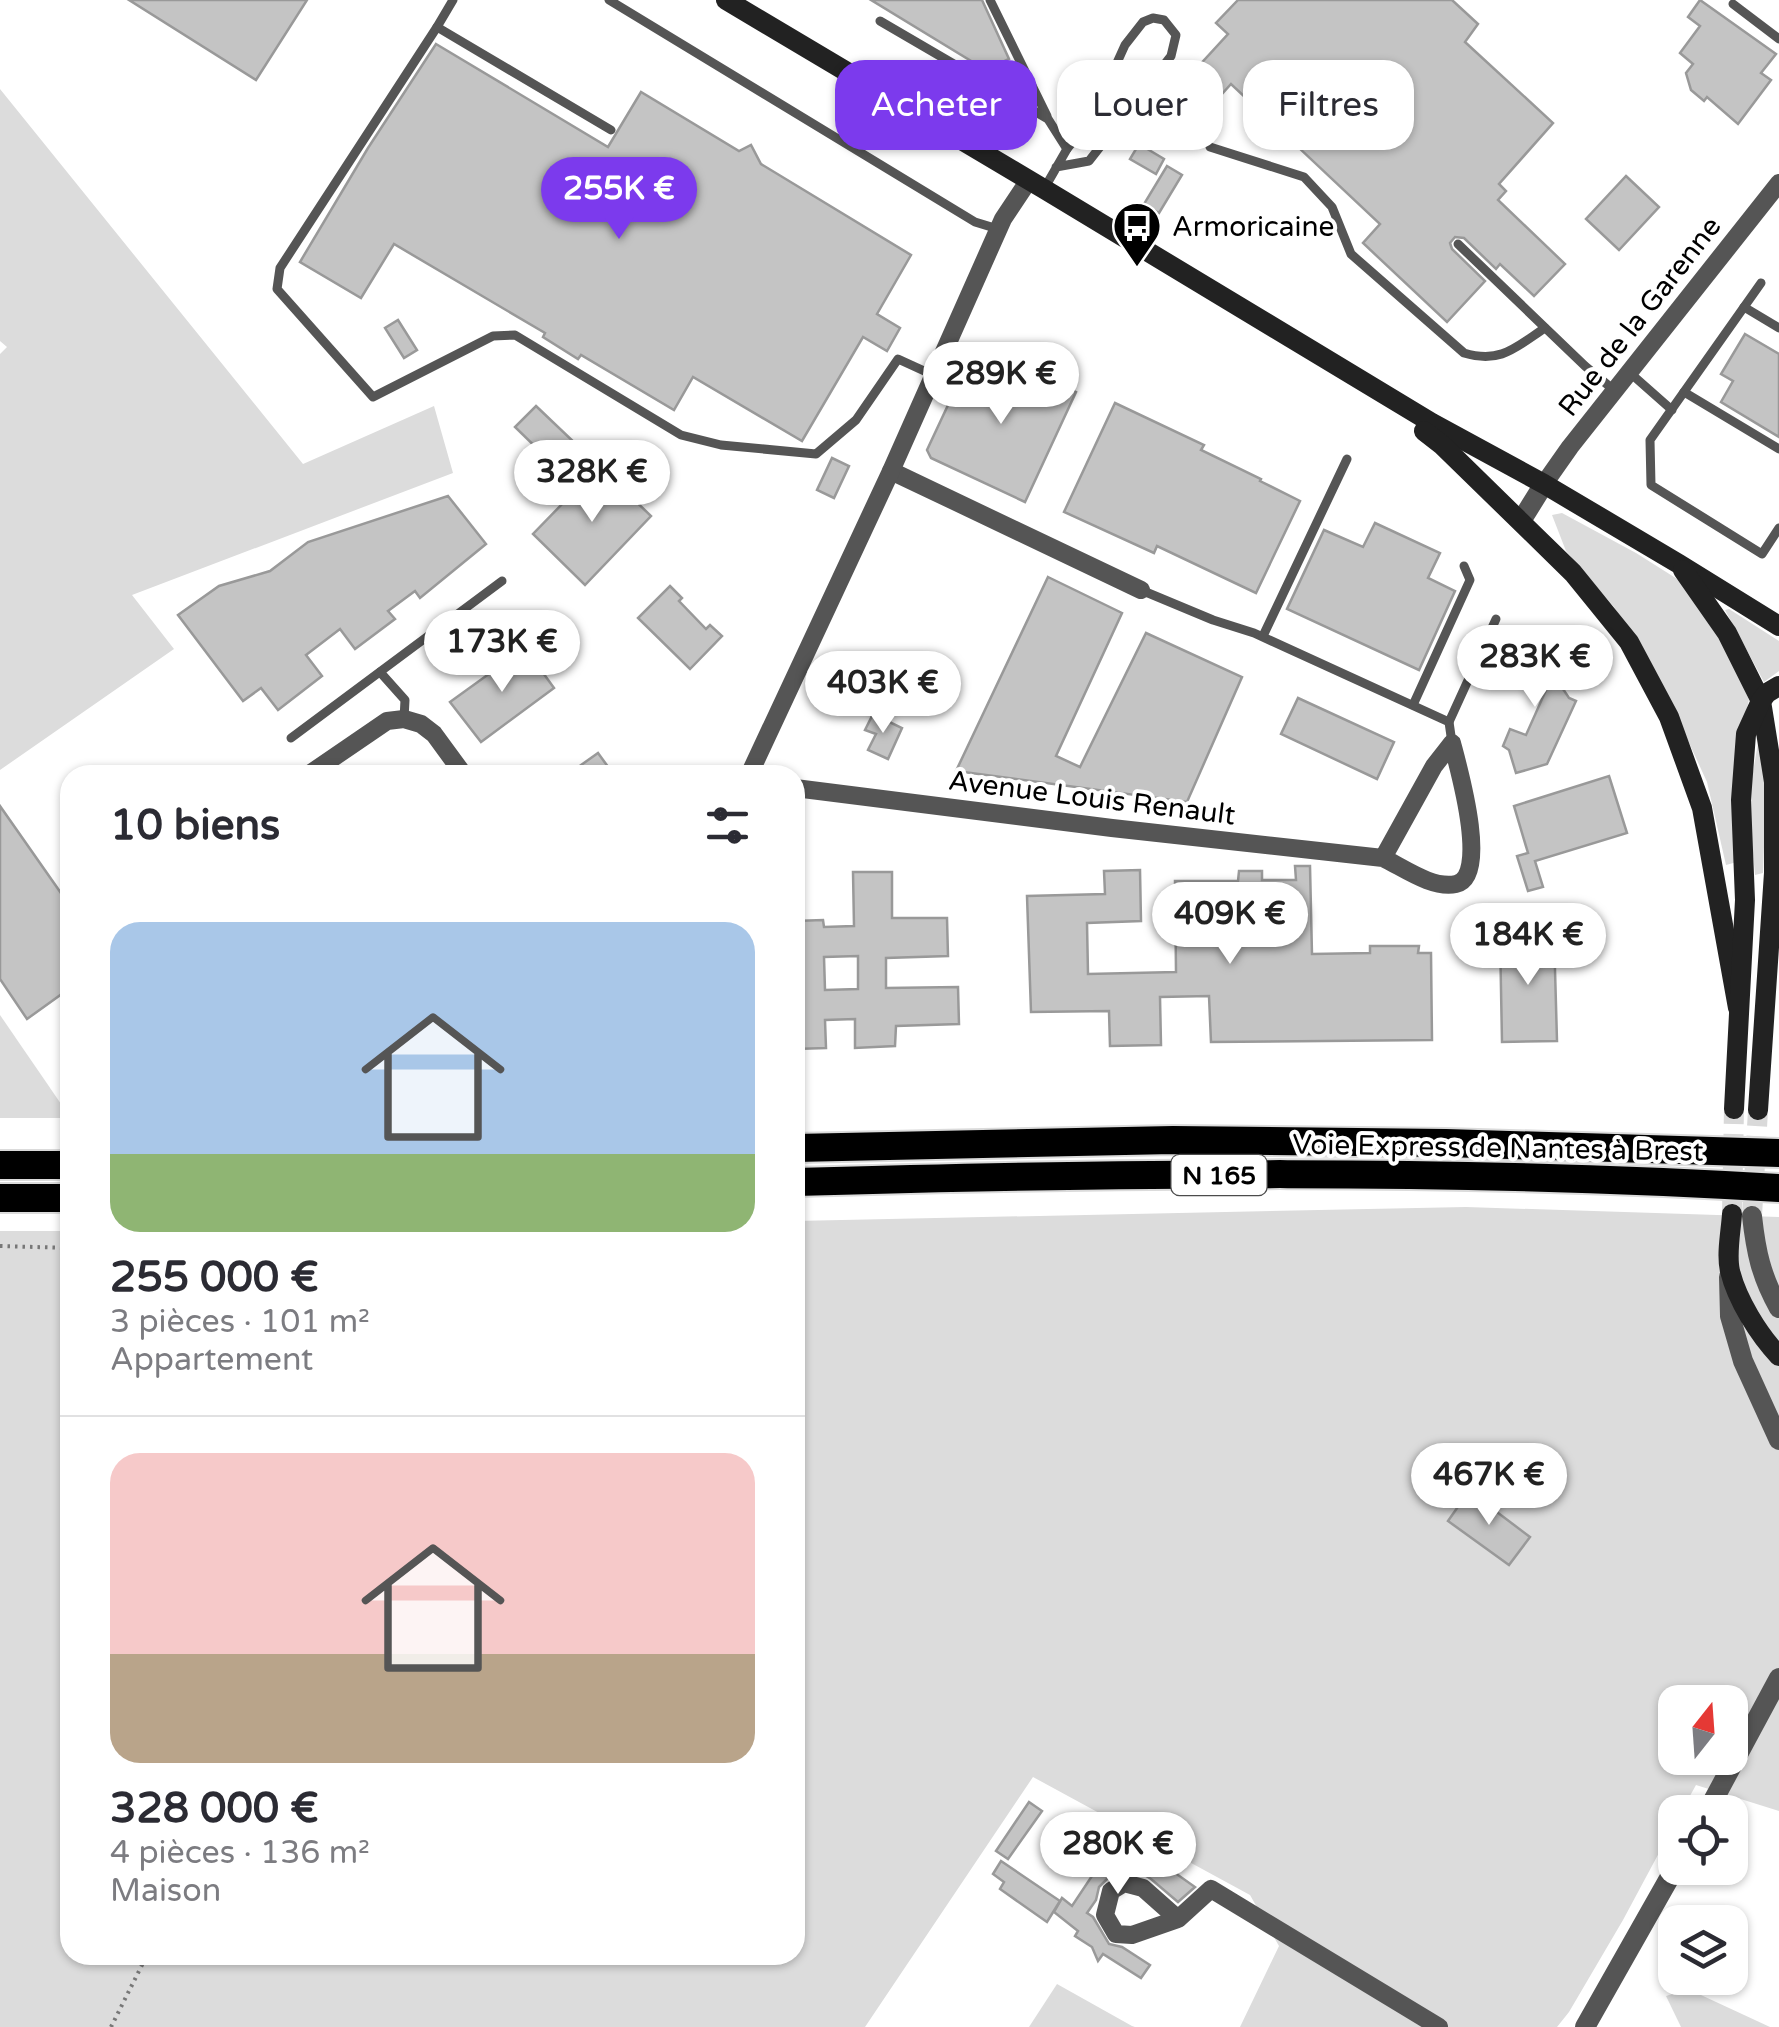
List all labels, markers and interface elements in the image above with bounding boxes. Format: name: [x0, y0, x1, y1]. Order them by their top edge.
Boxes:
chip: Acheter: [835, 60, 1037, 150]
chip: Louer: [1057, 60, 1223, 150]
chip: Filtres: [1243, 60, 1414, 150]
pin: 255K €: [538, 157, 700, 242]
text: 255K €: [563, 170, 675, 208]
bus stop icon: Armoricaine: [1111, 200, 1163, 268]
place label: Armoricaine: [1172, 210, 1334, 244]
street label: Rue de la Garenne: [1551, 210, 1728, 423]
pin: 289K €: [920, 342, 1082, 427]
text: 289K €: [945, 355, 1057, 393]
pin: 328K €: [511, 440, 673, 525]
text: 328K €: [536, 453, 648, 491]
pin: 173K €: [421, 610, 583, 695]
text: 173K €: [446, 623, 558, 661]
pin: 283K €: [1454, 625, 1616, 710]
text: 283K €: [1479, 638, 1591, 676]
pin: 403K €: [802, 651, 964, 736]
text: 403K €: [827, 664, 939, 702]
street label: Avenue Louis Renault: [947, 764, 1237, 832]
icon: filters: [700, 798, 755, 853]
text: 10 biens: [110, 800, 280, 851]
pin: 409K €: [1149, 882, 1311, 967]
text: 409K €: [1174, 895, 1286, 933]
pin: 184K €: [1447, 903, 1609, 988]
text: 184K €: [1472, 916, 1584, 954]
icon: home: [343, 987, 523, 1167]
street label: Voie Express de Nantes à Brest: [1292, 1127, 1704, 1169]
road number: N 165: [1172, 1155, 1266, 1195]
text: 255 000 €: [110, 1252, 319, 1303]
text: 3 pièces · 101 m²: [110, 1303, 370, 1341]
text: Appartement: [110, 1341, 313, 1379]
pin: 467K €: [1408, 1443, 1570, 1528]
text: 467K €: [1433, 1456, 1545, 1494]
icon: home: [343, 1518, 523, 1698]
north arrow: [1658, 1685, 1748, 1775]
map controls: [1658, 1685, 1748, 1995]
text: 328 000 €: [110, 1783, 319, 1834]
button: locate: [1658, 1795, 1748, 1885]
pin: 280K €: [1037, 1812, 1199, 1897]
text: 280K €: [1062, 1825, 1174, 1863]
text: 4 pièces · 136 m²: [110, 1834, 370, 1872]
text: Maison: [110, 1872, 221, 1910]
button: layers: [1658, 1905, 1748, 1995]

